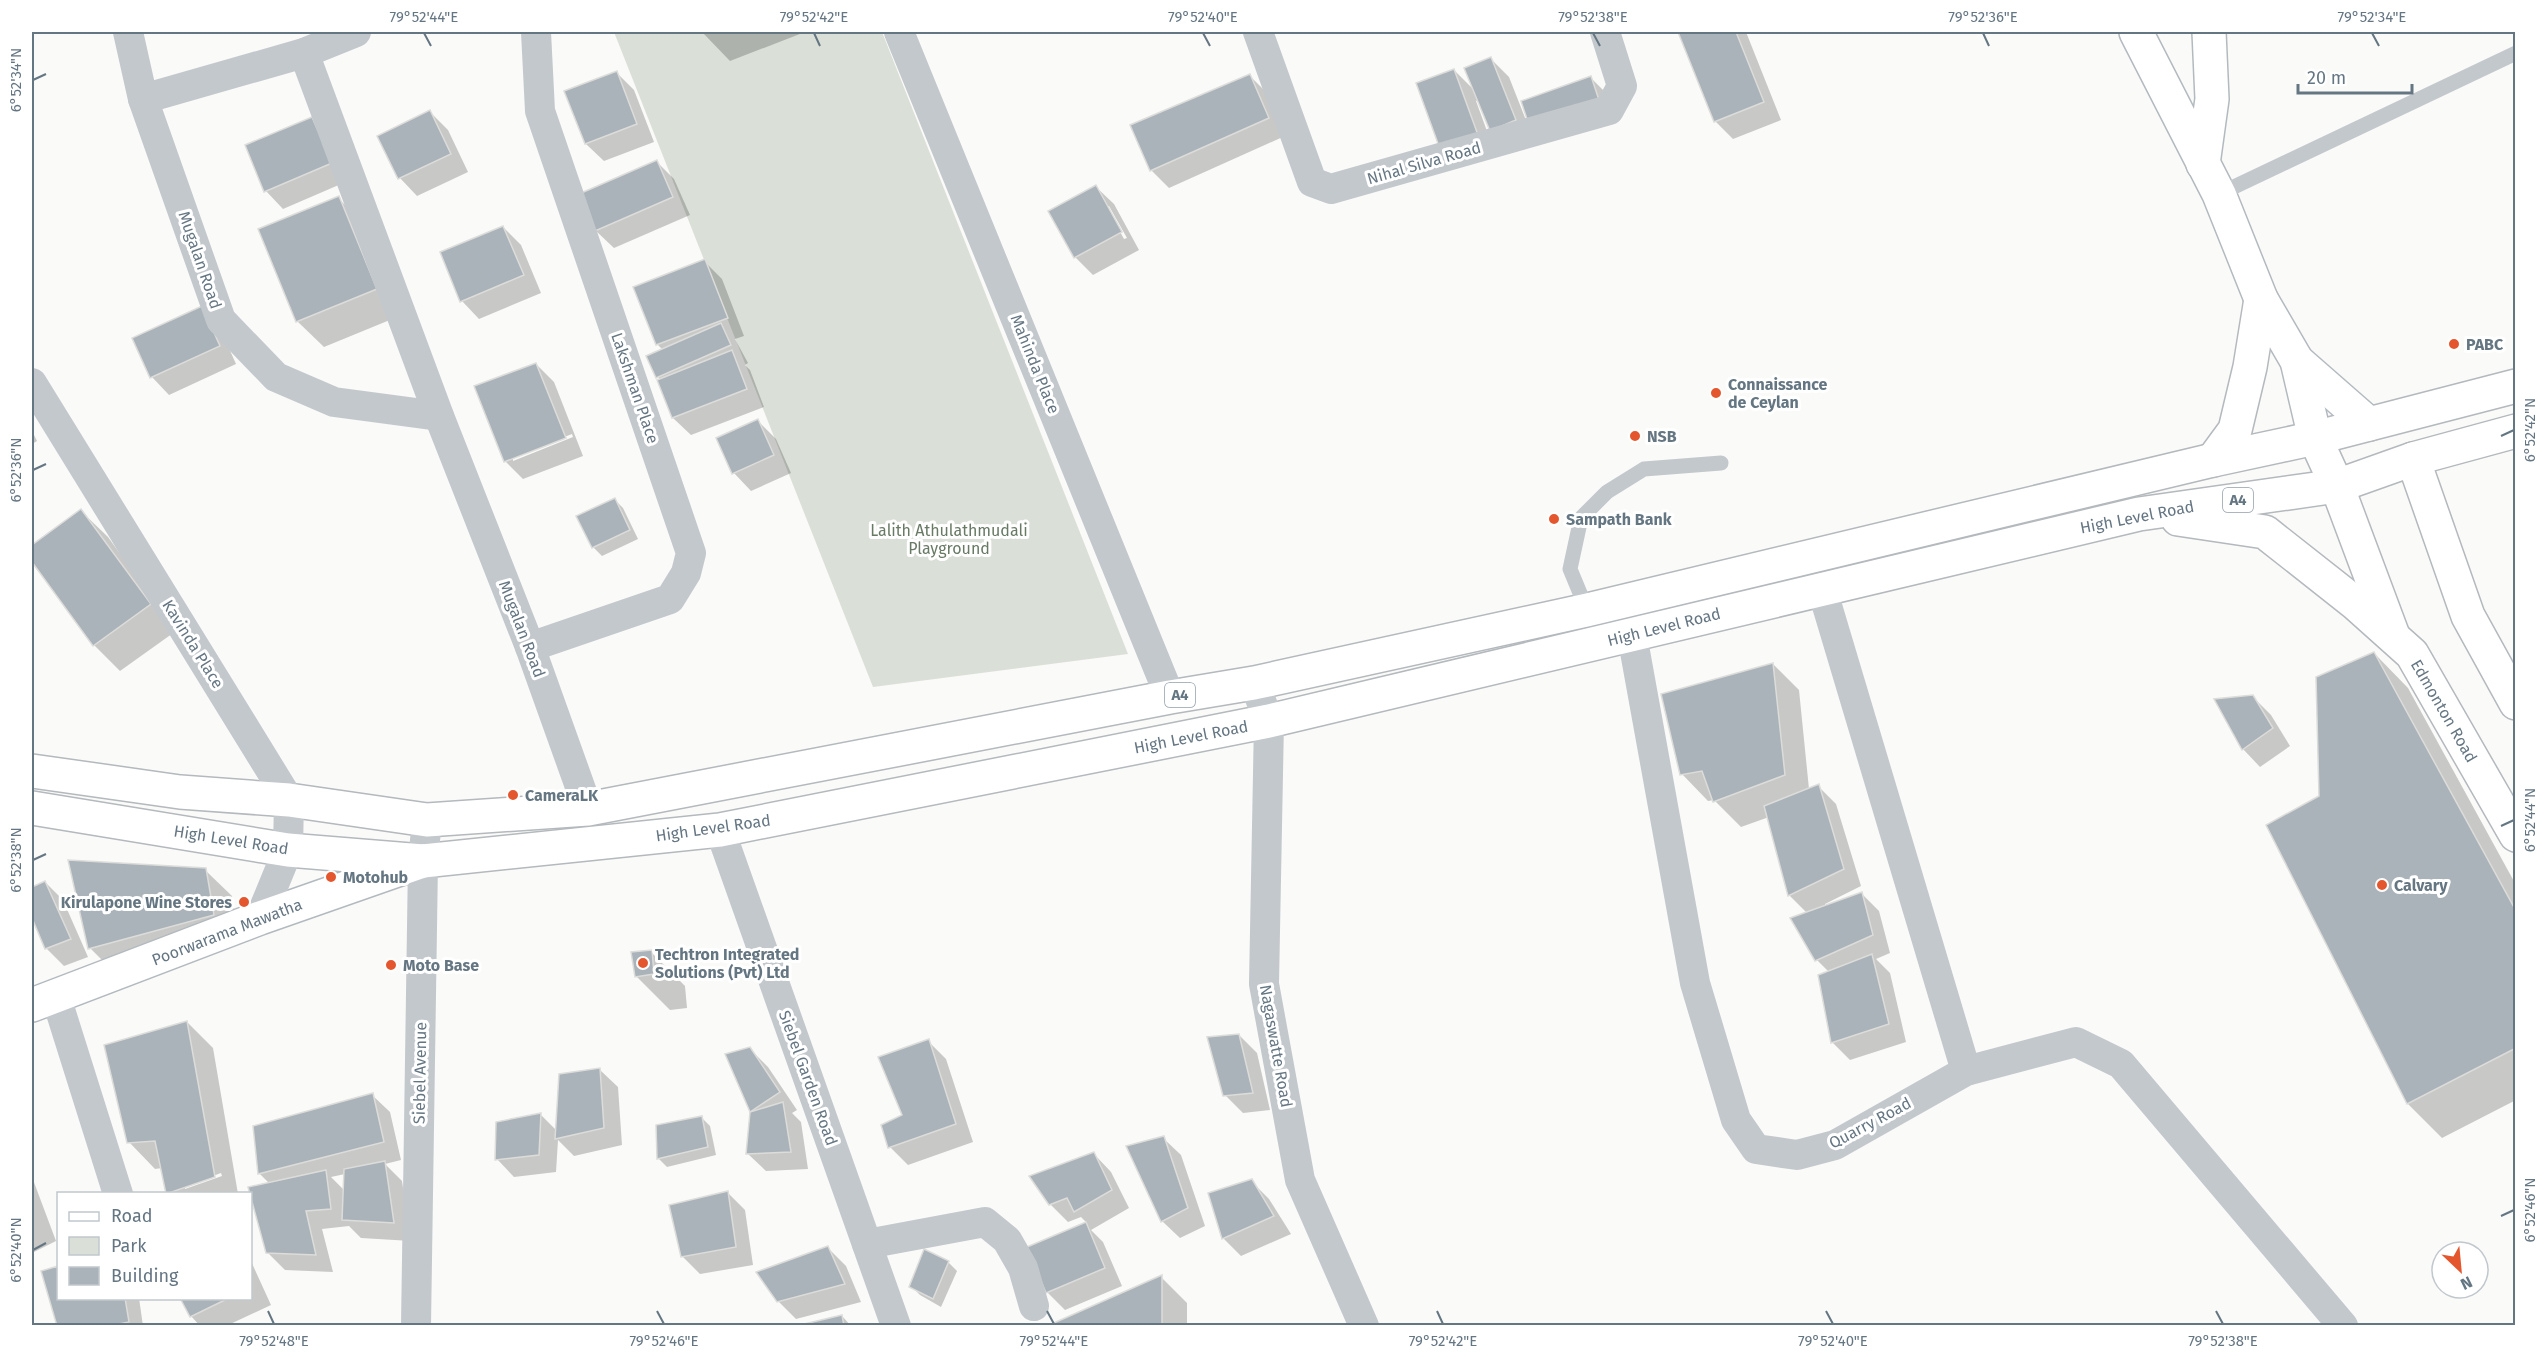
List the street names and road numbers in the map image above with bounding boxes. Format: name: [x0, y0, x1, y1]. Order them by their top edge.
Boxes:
street label: Nihal Silva Road: [1365, 138, 1483, 188]
street label: Mugalan Road: [174, 209, 226, 311]
street label: Mahinda Place: [1006, 312, 1064, 416]
street label: Lakshman Place: [607, 330, 663, 446]
road number: A4: [2223, 488, 2253, 512]
street label: High Level Road: [2078, 497, 2196, 537]
street label: Mugalan Road: [495, 578, 549, 680]
street label: Kavinda Place: [158, 596, 228, 692]
street label: High Level Road: [1605, 604, 1723, 650]
street label: Edmonton Road: [2407, 656, 2481, 766]
road number: A4: [1165, 683, 1195, 707]
street label: High Level Road: [1132, 717, 1250, 757]
street label: High Level Road: [654, 811, 772, 845]
street label: High Level Road: [172, 822, 290, 858]
street label: Poorwarama Mawatha: [149, 895, 305, 969]
street label: Nagaswatte Road: [1256, 983, 1296, 1109]
street label: Siebel Garden Road: [775, 1008, 841, 1148]
street label: Siebel Avenue: [410, 1022, 430, 1124]
street label: Quarry Road: [1826, 1093, 1914, 1153]

